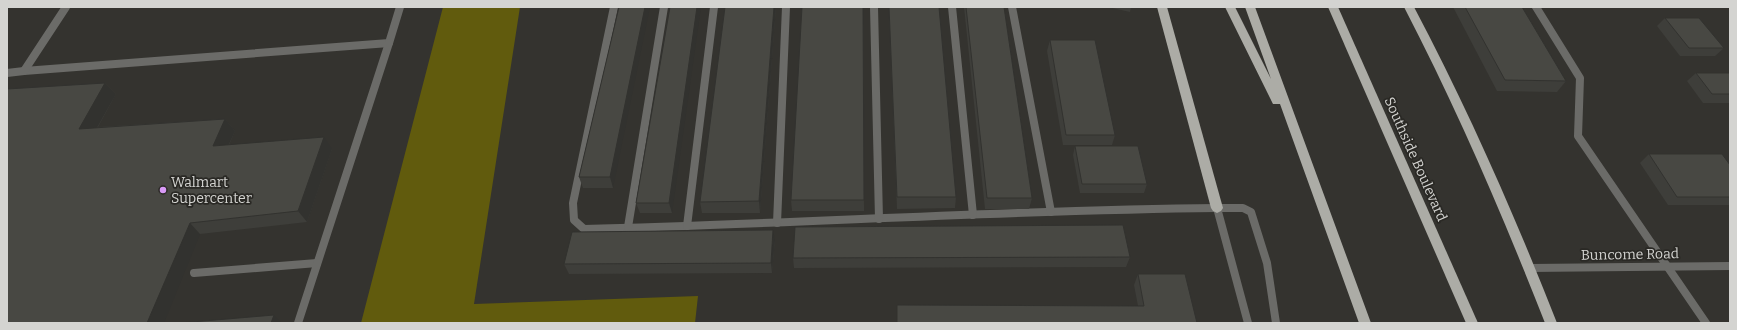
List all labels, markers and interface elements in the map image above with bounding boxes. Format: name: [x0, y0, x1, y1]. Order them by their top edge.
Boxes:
street label: Southside Boulevard: [1380, 94, 1451, 224]
place label: Walmart Supercenter: [171, 174, 252, 207]
marker: Walmart Supercenter: [158, 185, 168, 195]
street label: Buncome Road: [1581, 245, 1679, 264]

